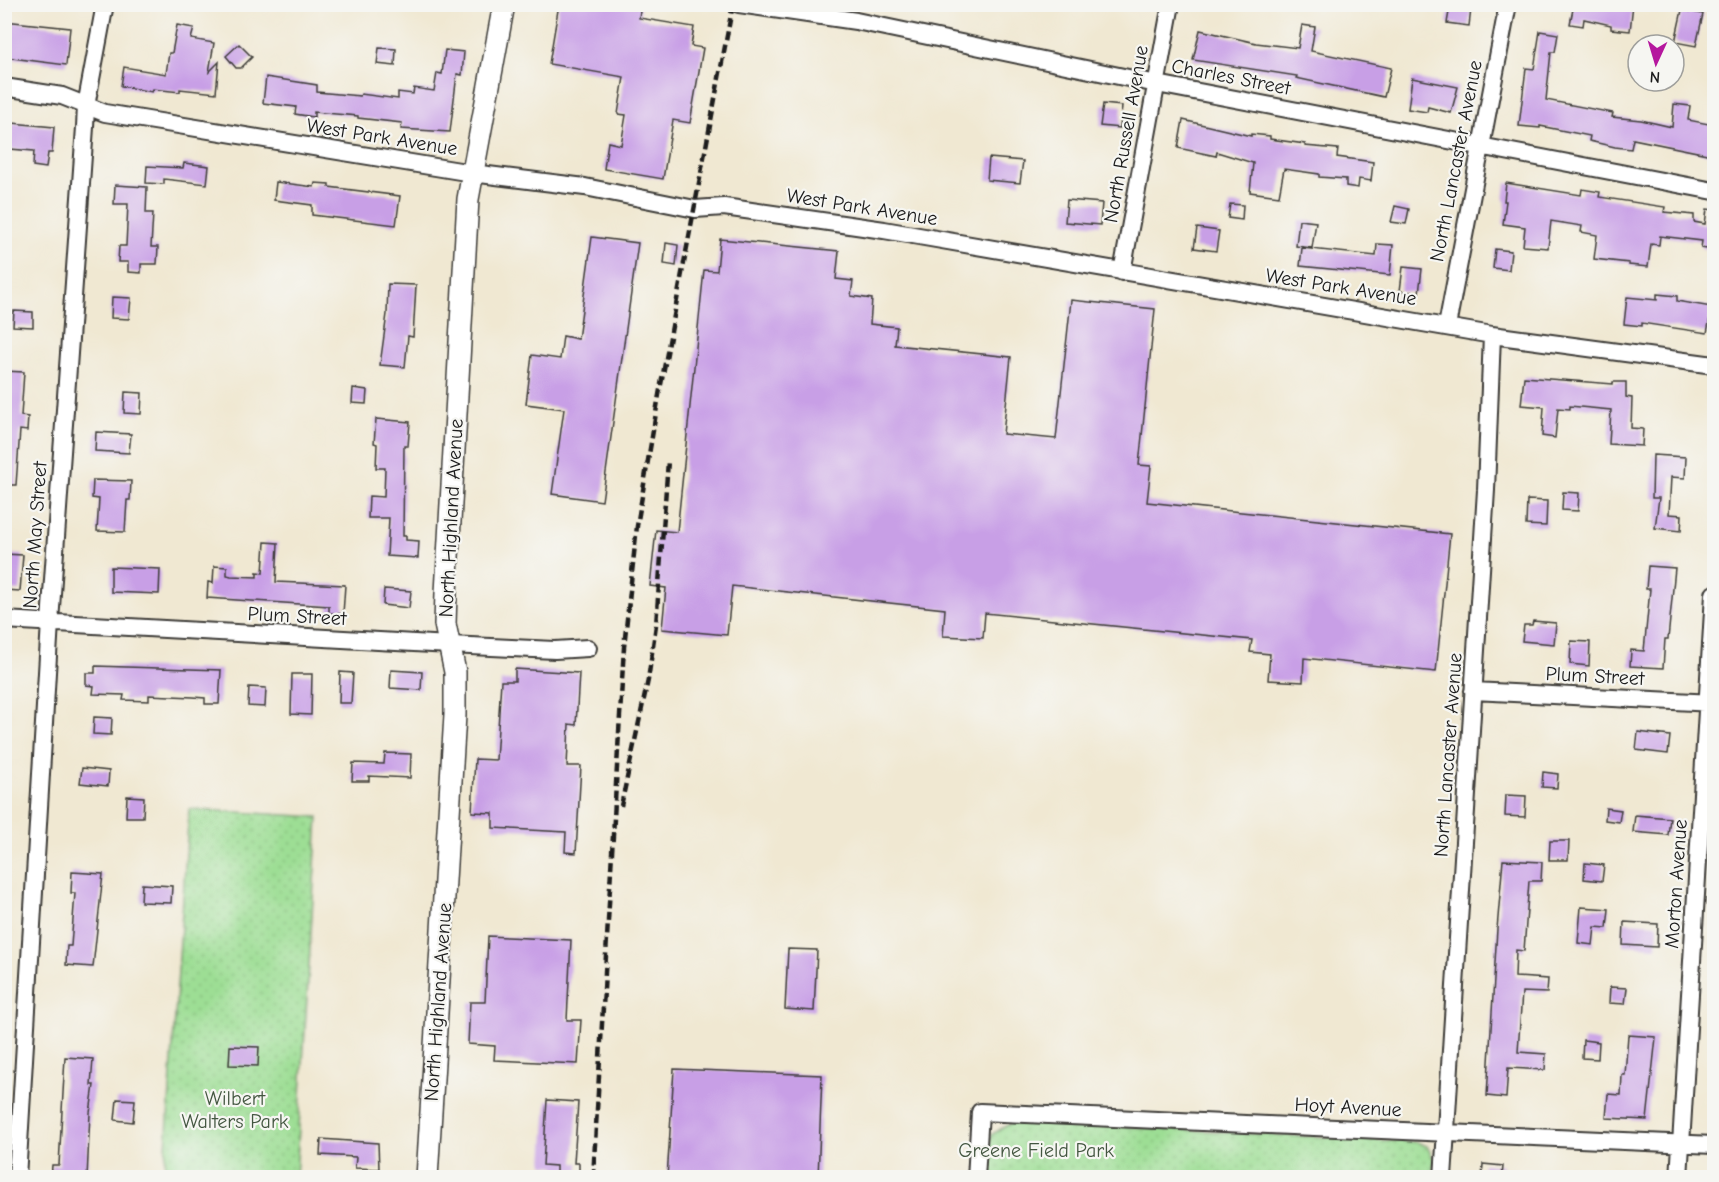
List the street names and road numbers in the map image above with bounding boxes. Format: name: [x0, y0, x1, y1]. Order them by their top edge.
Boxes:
street label: North Russell Avenue: [1099, 43, 1153, 225]
street label: Charles Street: [1170, 54, 1294, 100]
street label: North Lancaster Avenue: [1425, 58, 1487, 264]
street label: West Park Avenue: [305, 114, 459, 160]
street label: West Park Avenue: [785, 184, 939, 230]
street label: West Park Avenue: [1264, 264, 1418, 310]
street label: North Highland Avenue: [434, 418, 468, 618]
street label: North May Street: [18, 459, 52, 609]
street label: Plum Street: [247, 602, 348, 630]
street label: North Lancaster Avenue: [1429, 652, 1467, 858]
street label: Plum Street: [1545, 662, 1646, 690]
street label: Morton Avenue: [1660, 819, 1692, 949]
street label: North Highland Avenue: [420, 902, 456, 1102]
street label: Hoyt Avenue: [1294, 1093, 1402, 1121]

